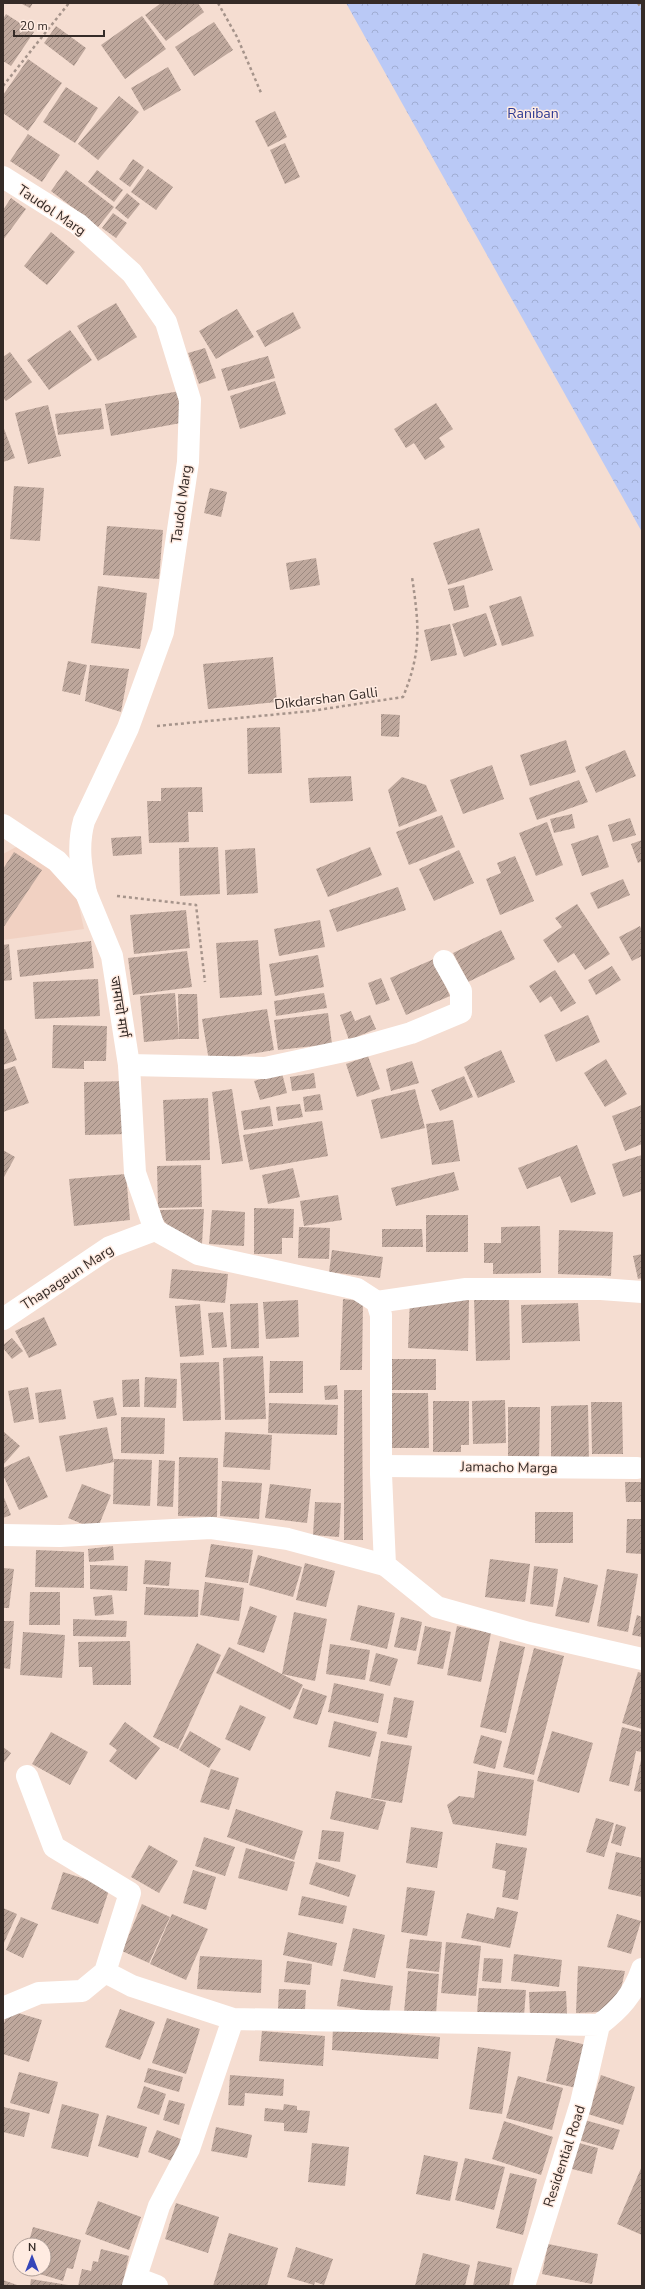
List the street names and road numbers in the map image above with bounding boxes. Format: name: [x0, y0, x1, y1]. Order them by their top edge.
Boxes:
street label: Taudol Marg: [14, 180, 90, 240]
street label: Taudol Marg: [167, 464, 196, 544]
street label: Dikdarshan Galli: [273, 683, 379, 714]
street label: जामाचो मार्ग: [105, 975, 134, 1040]
street label: Thapagaun Marg: [17, 1240, 117, 1315]
street label: Jamacho Marga: [459, 1457, 558, 1478]
street label: Residential Road: [539, 2103, 590, 2210]

